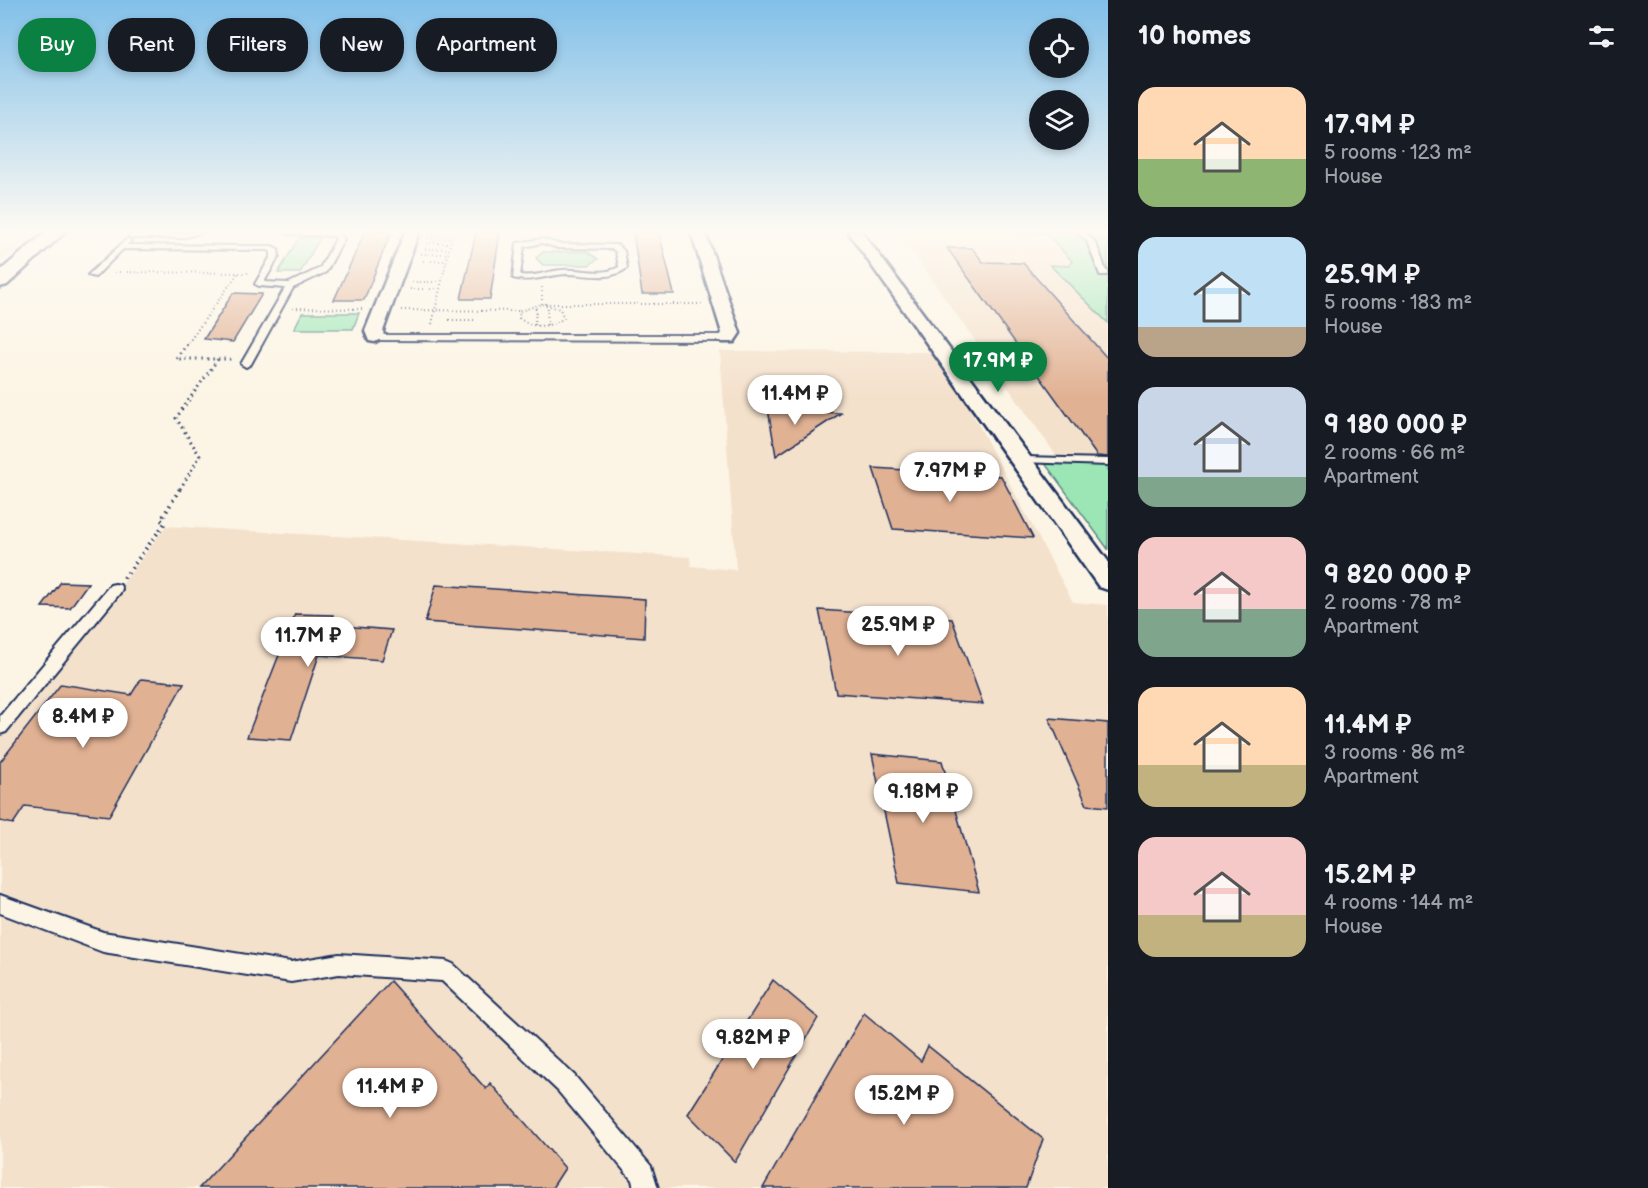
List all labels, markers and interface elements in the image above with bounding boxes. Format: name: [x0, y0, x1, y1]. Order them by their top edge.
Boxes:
chip: Buy: [18, 18, 96, 72]
chip: Rent: [108, 18, 195, 72]
chip: Filters: [207, 18, 308, 72]
chip: New: [320, 18, 404, 72]
chip: Apartment: [416, 18, 557, 72]
map controls: [1029, 18, 1089, 150]
button: locate: [1029, 18, 1089, 78]
icon: filters: [1585, 20, 1618, 53]
text: 10 homes: [1138, 21, 1251, 52]
button: layers: [1029, 90, 1089, 150]
text: 17.9M ₽: [1324, 110, 1415, 141]
icon: home: [1186, 111, 1258, 183]
text: 5 rooms · 123 m²: [1324, 141, 1472, 165]
text: House: [1324, 165, 1383, 189]
text: 25.9M ₽: [1324, 260, 1420, 291]
icon: home: [1186, 261, 1258, 333]
text: 5 rooms · 183 m²: [1324, 291, 1472, 315]
text: House: [1324, 315, 1383, 339]
pin: 17.9M ₽: [943, 342, 1053, 393]
text: 17.9M ₽: [963, 349, 1033, 373]
pin: 11.4M ₽: [740, 375, 850, 426]
text: 11.4M ₽: [761, 382, 829, 406]
text: 9 180 000 ₽: [1324, 410, 1467, 441]
icon: home: [1186, 411, 1258, 483]
text: 2 rooms · 66 m²: [1324, 441, 1465, 465]
pin: 7.97M ₽: [895, 452, 1005, 503]
text: 7.97M ₽: [914, 459, 986, 483]
text: Apartment: [1324, 465, 1419, 489]
text: 9 820 000 ₽: [1324, 560, 1471, 591]
icon: home: [1186, 561, 1258, 633]
text: 2 rooms · 78 m²: [1324, 591, 1462, 615]
pin: 25.9M ₽: [843, 606, 953, 657]
text: 25.9M ₽: [861, 613, 935, 637]
text: Apartment: [1324, 615, 1419, 639]
pin: 11.7M ₽: [253, 617, 363, 668]
text: 11.7M ₽: [275, 624, 341, 648]
pin: 8.4M ₽: [34, 698, 132, 749]
text: 8.4M ₽: [52, 705, 114, 729]
text: 11.4M ₽: [1324, 710, 1412, 741]
icon: home: [1186, 711, 1258, 783]
text: 3 rooms · 86 m²: [1324, 741, 1465, 765]
text: Apartment: [1324, 765, 1419, 789]
pin: 9.18M ₽: [868, 773, 978, 824]
text: 9.18M ₽: [888, 780, 958, 804]
text: 15.2M ₽: [1324, 860, 1416, 891]
icon: home: [1186, 861, 1258, 933]
text: 4 rooms · 144 m²: [1324, 891, 1473, 915]
text: House: [1324, 915, 1383, 939]
pin: 9.82M ₽: [698, 1019, 808, 1070]
text: 9.82M ₽: [716, 1026, 790, 1050]
pin: 11.4M ₽: [335, 1068, 445, 1119]
text: 11.4M ₽: [356, 1075, 424, 1099]
pin: 15.2M ₽: [849, 1075, 959, 1126]
text: 15.2M ₽: [869, 1082, 939, 1106]

